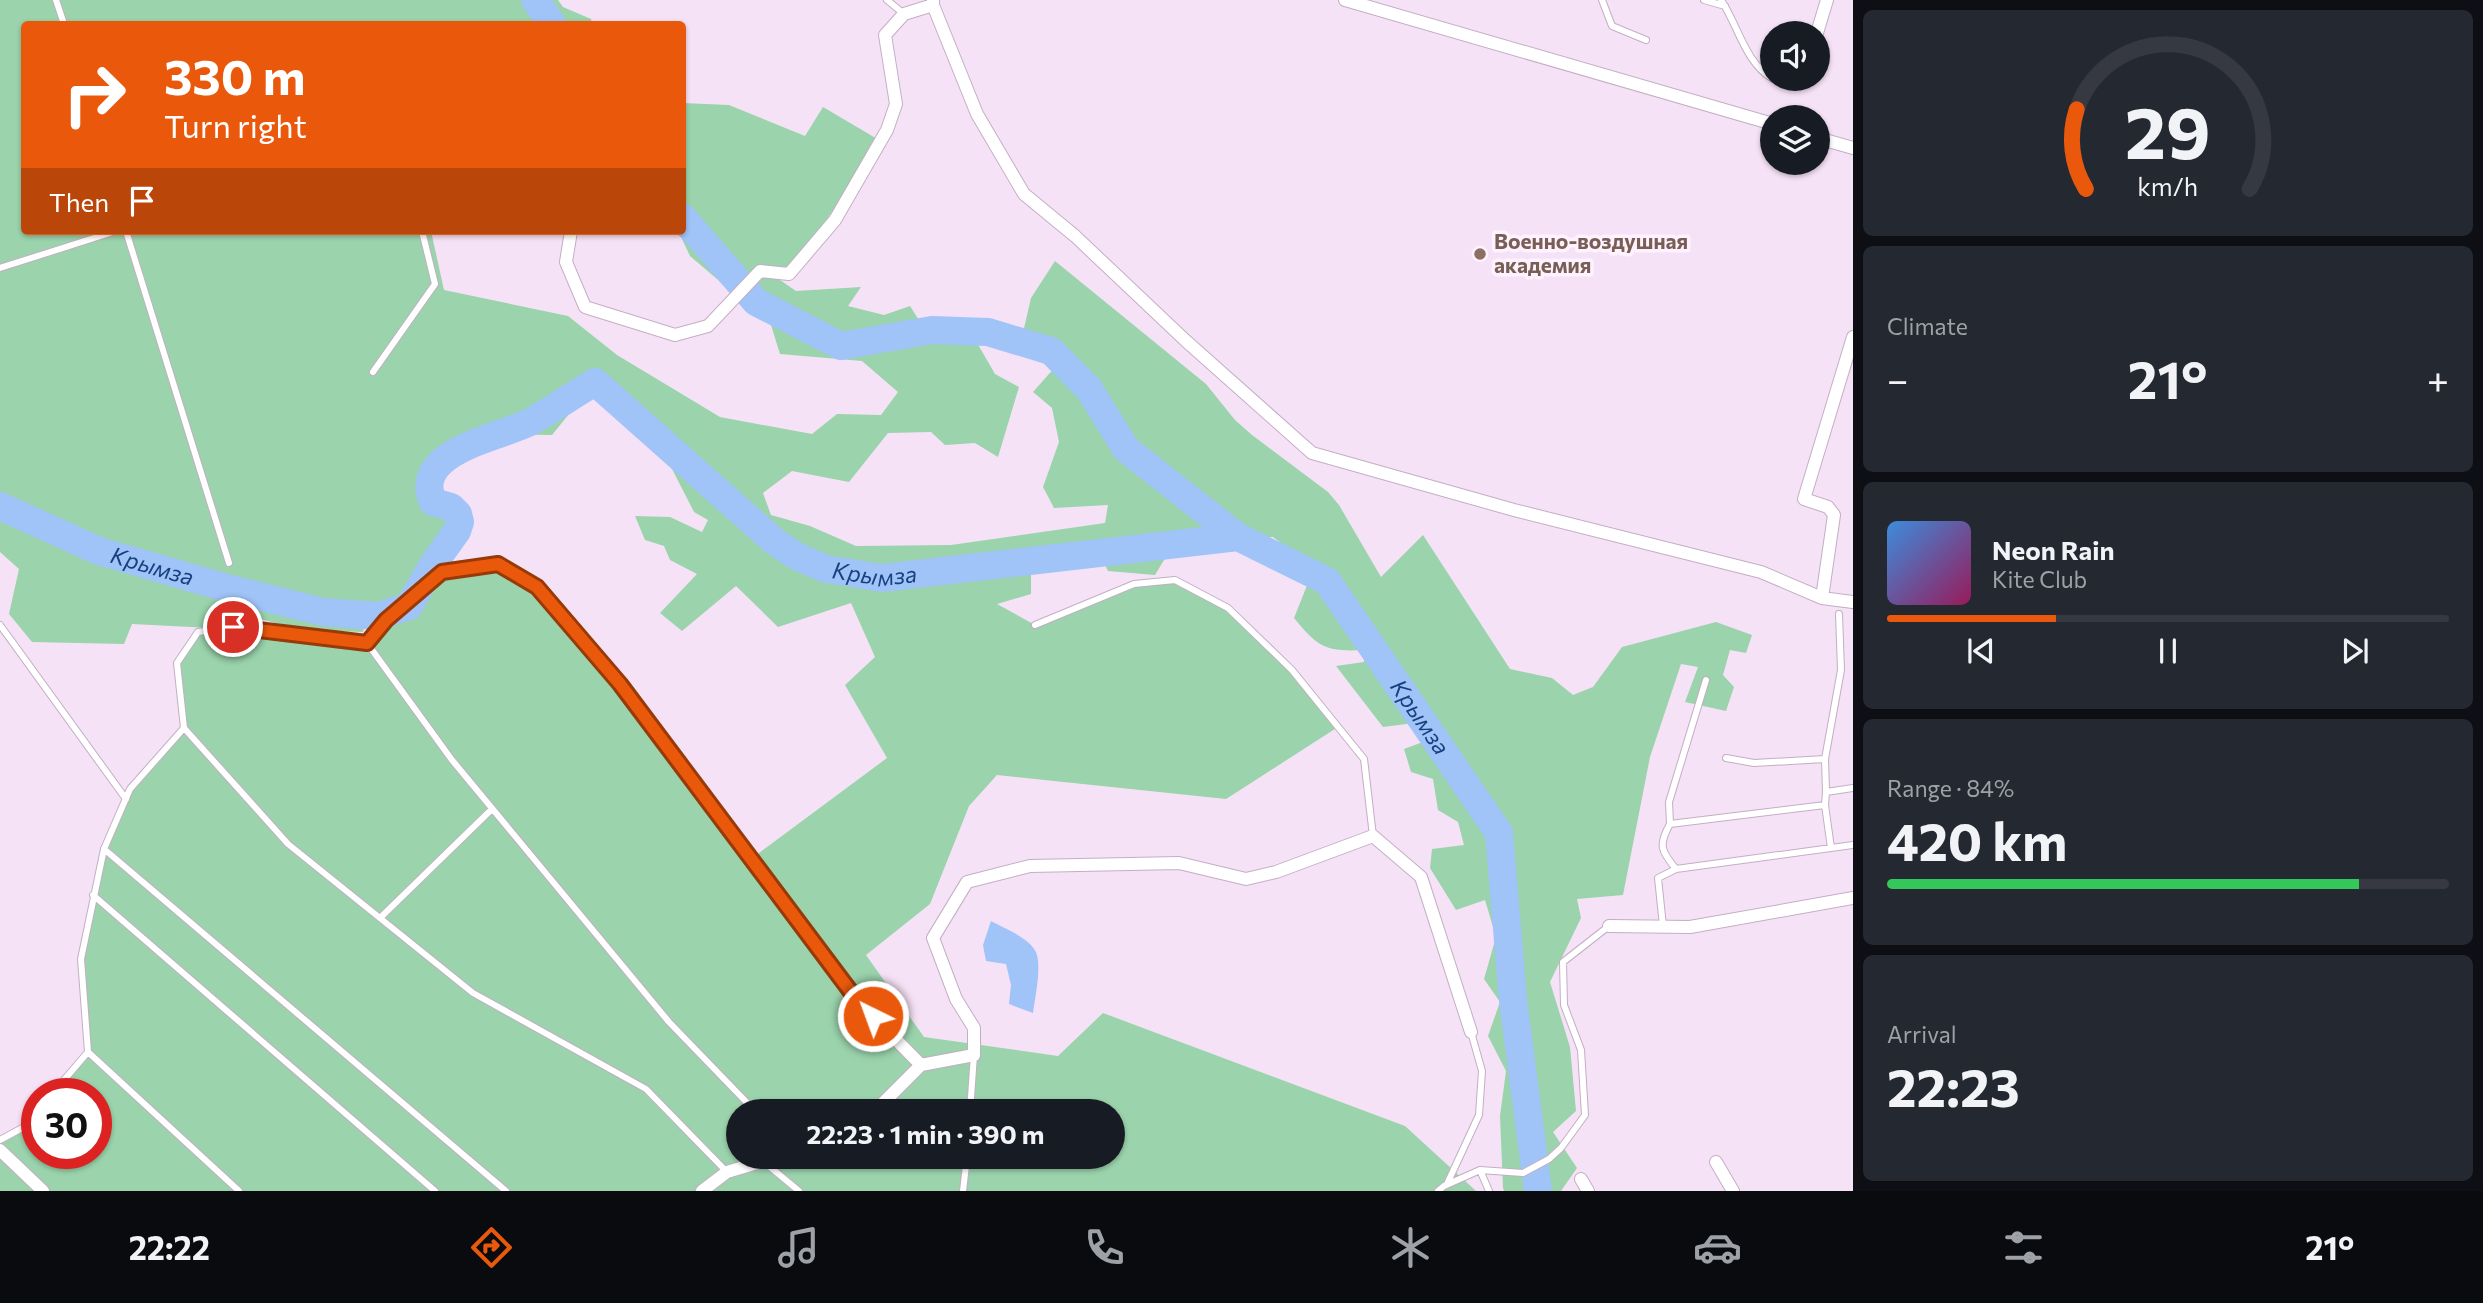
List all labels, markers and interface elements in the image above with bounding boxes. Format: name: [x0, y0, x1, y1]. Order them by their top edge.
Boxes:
map controls: [1760, 21, 1830, 175]
button: sound: [1760, 21, 1830, 91]
text: 330 m: [164, 45, 305, 105]
icon: right: [49, 49, 140, 140]
text: 29: [2125, 85, 2211, 174]
text: Turn right: [164, 105, 307, 145]
button: layers: [1760, 105, 1830, 175]
text: km/h: [2138, 171, 2198, 201]
icon: arrive: [123, 182, 161, 220]
text: Then: [49, 186, 109, 217]
place label: Военно-воздушная академия: [1494, 228, 1688, 277]
marker: Военно-воздушная академия: [1472, 246, 1488, 262]
text: Climate: [1887, 312, 1968, 340]
text: 21°: [2128, 346, 2207, 410]
text: −: [1887, 355, 1909, 402]
text: +: [2427, 355, 2449, 402]
text: Neon Rain: [1992, 534, 2115, 565]
water label: Крымза: [108, 540, 197, 591]
water label: Крымза: [830, 555, 918, 592]
text: Kite Club: [1992, 565, 2087, 593]
pin: [203, 597, 263, 657]
icon: arrive: [214, 608, 252, 646]
icon: previous: [1962, 632, 2000, 670]
icon: pause: [2149, 632, 2187, 670]
icon: next: [2336, 632, 2374, 670]
water label: Крымза: [1385, 674, 1456, 760]
text: Range · 84%: [1887, 774, 2014, 802]
text: 420 km: [1887, 808, 2067, 872]
position arrow: [836, 979, 910, 1053]
text: Arrival: [1887, 1020, 1957, 1048]
text: 22:23: [1887, 1054, 2020, 1118]
speed limit sign: 30: [21, 1078, 112, 1169]
text: 22:23 · 1 min · 390 m: [807, 1118, 1044, 1149]
icon: directions: [467, 1223, 516, 1272]
icon: music: [774, 1223, 823, 1272]
icon: phone: [1080, 1223, 1129, 1272]
icon: climate: [1386, 1223, 1435, 1272]
icon: car: [1693, 1223, 1742, 1272]
icon: filters: [1999, 1223, 2048, 1272]
text: 22:22: [129, 1227, 210, 1267]
text: 21°: [2305, 1227, 2354, 1267]

